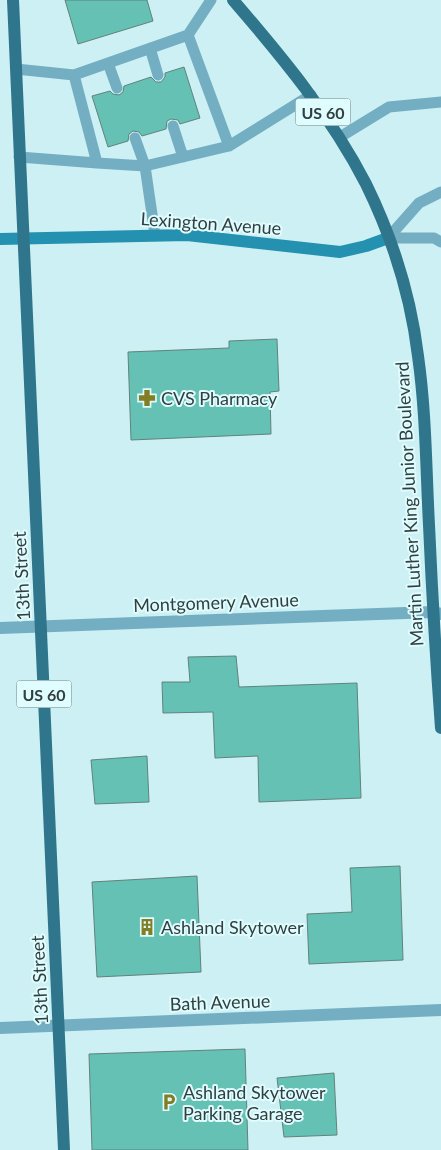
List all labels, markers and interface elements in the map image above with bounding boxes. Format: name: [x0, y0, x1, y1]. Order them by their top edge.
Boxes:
road number: US 60: [296, 98, 350, 125]
street label: Lexington Avenue: [140, 207, 282, 239]
street label: Martin Luther King Junior Boulevard: [391, 361, 427, 647]
place label: CVS Pharmacy: [161, 387, 278, 409]
pharmacy icon: CVS Pharmacy: [137, 388, 157, 408]
street label: 13th Street: [8, 530, 34, 621]
street label: Montgomery Avenue: [133, 588, 299, 616]
road number: US 60: [17, 681, 72, 708]
place label: Ashland Skytower: [161, 916, 304, 938]
building icon: Ashland Skytower: [137, 917, 157, 937]
street label: 13th Street: [26, 934, 52, 1025]
street label: Bath Avenue: [169, 989, 271, 1015]
place label: Ashland Skytower Parking Garage: [183, 1081, 326, 1124]
parking icon: Ashland Skytower Parking Garage: [159, 1092, 179, 1112]

